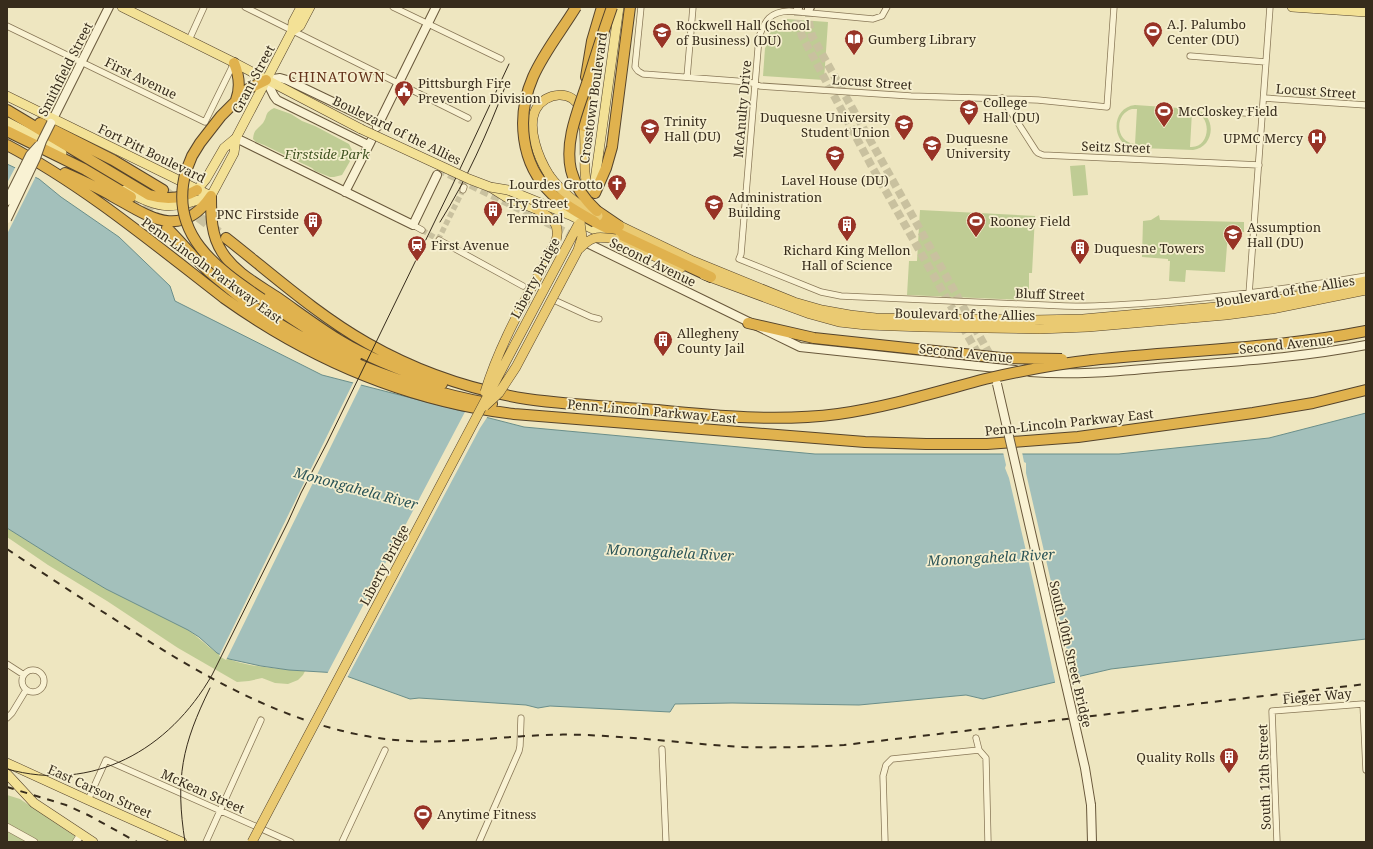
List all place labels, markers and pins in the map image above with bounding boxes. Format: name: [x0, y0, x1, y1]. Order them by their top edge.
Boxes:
place label: A.J. Palumbo Center (DU): [1167, 15, 1246, 48]
place label: Rockwell Hall (School of Business) (DU): [676, 16, 810, 49]
sports icon: A.J. Palumbo Center (DU): [1142, 20, 1164, 48]
school or university icon: Rockwell Hall (School of Business) (DU): [651, 21, 673, 49]
library icon: Gumberg Library: [843, 28, 865, 56]
place label: Gumberg Library: [868, 30, 977, 48]
place label: Pittsburgh Fire Prevention Division: [418, 74, 542, 107]
public building icon: Pittsburgh Fire Prevention Division: [393, 79, 415, 107]
place label: College Hall (DU): [983, 93, 1040, 126]
school or university icon: College Hall (DU): [958, 98, 980, 126]
sports icon: McCloskey Field: [1153, 100, 1175, 128]
place label: McCloskey Field: [1178, 102, 1278, 120]
place label: Duquesne University Student Union: [760, 108, 891, 141]
place label: Trinity Hall (DU): [664, 112, 721, 145]
school or university icon: Duquesne University Student Union: [893, 113, 915, 141]
school or university icon: Trinity Hall (DU): [639, 117, 661, 145]
hospital icon: UPMC Mercy: [1306, 127, 1328, 155]
place label: Duquesne University: [946, 129, 1011, 162]
place label: UPMC Mercy: [1223, 129, 1304, 147]
school or university icon: Duquesne University: [921, 134, 943, 162]
school or university icon: Lavel House (DU): [824, 144, 846, 172]
place label: Lavel House (DU): [781, 171, 889, 189]
church icon: Lourdes Grotto: [606, 173, 628, 201]
place label: Lourdes Grotto: [509, 175, 603, 193]
place label: Administration Building: [728, 188, 823, 221]
school or university icon: Administration Building: [703, 193, 725, 221]
place label: Try Street Terminal: [507, 194, 568, 227]
building icon: Try Street Terminal: [482, 199, 504, 227]
place label: PNC Firstside Center: [217, 205, 299, 238]
building icon: PNC Firstside Center: [302, 210, 324, 238]
sports icon: Rooney Field: [965, 210, 987, 238]
place label: Rooney Field: [990, 212, 1070, 230]
building icon: Richard King Mellon Hall of Science: [836, 214, 858, 242]
place label: Assumption Hall (DU): [1247, 218, 1322, 251]
school or university icon: Assumption Hall (DU): [1222, 223, 1244, 251]
station icon: First Avenue: [406, 234, 428, 262]
place label: First Avenue: [431, 236, 509, 254]
building icon: Duquesne Towers: [1069, 237, 1091, 265]
place label: Duquesne Towers: [1094, 239, 1205, 257]
place label: Richard King Mellon Hall of Science: [783, 241, 911, 274]
place label: Allegheny County Jail: [677, 324, 745, 357]
building icon: Allegheny County Jail: [652, 329, 674, 357]
building icon: Quality Rolls: [1218, 746, 1240, 774]
place label: Quality Rolls: [1136, 748, 1215, 766]
sports icon: Anytime Fitness: [412, 803, 434, 831]
place label: Anytime Fitness: [437, 805, 537, 823]

